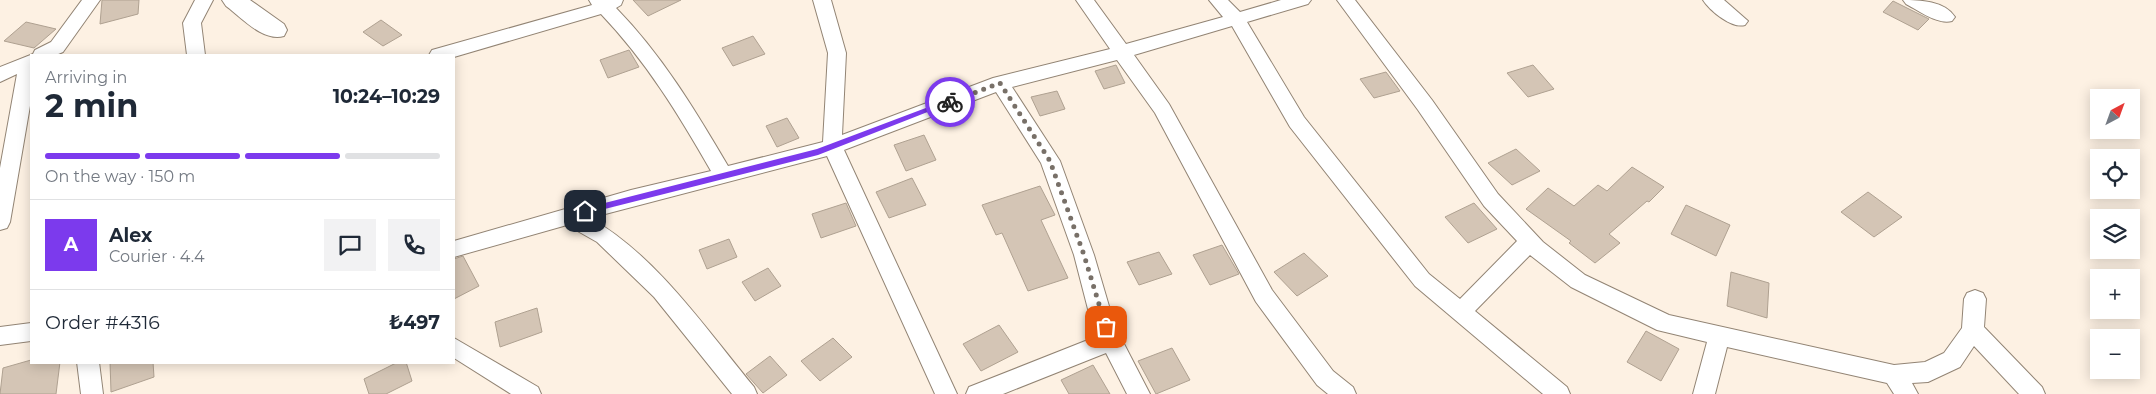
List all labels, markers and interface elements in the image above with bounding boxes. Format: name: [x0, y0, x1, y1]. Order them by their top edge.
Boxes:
text: Arriving in: [45, 68, 127, 87]
courier: [925, 77, 975, 127]
text: 10:24–10:29: [333, 85, 440, 108]
text: 2 min: [45, 86, 138, 125]
icon: bike: [936, 88, 964, 116]
north arrow: [2090, 89, 2140, 139]
map controls: [2090, 89, 2140, 379]
button: locate: [2090, 149, 2140, 199]
text: On the way · 150 m: [45, 167, 195, 186]
pin: [564, 190, 606, 232]
icon: home: [571, 197, 599, 225]
button: layers: [2090, 209, 2140, 259]
button: chat: [324, 219, 376, 271]
button: phone: [388, 219, 440, 271]
text: Alex: [109, 224, 152, 247]
text: A: [64, 233, 78, 256]
text: Courier · 4.4: [109, 247, 205, 266]
button: +: [2090, 269, 2140, 319]
pin: [1085, 306, 1127, 348]
text: Order #4316: [45, 311, 160, 334]
text: ₺497: [389, 311, 440, 334]
icon: bag: [1092, 313, 1120, 341]
button: −: [2090, 329, 2140, 379]

